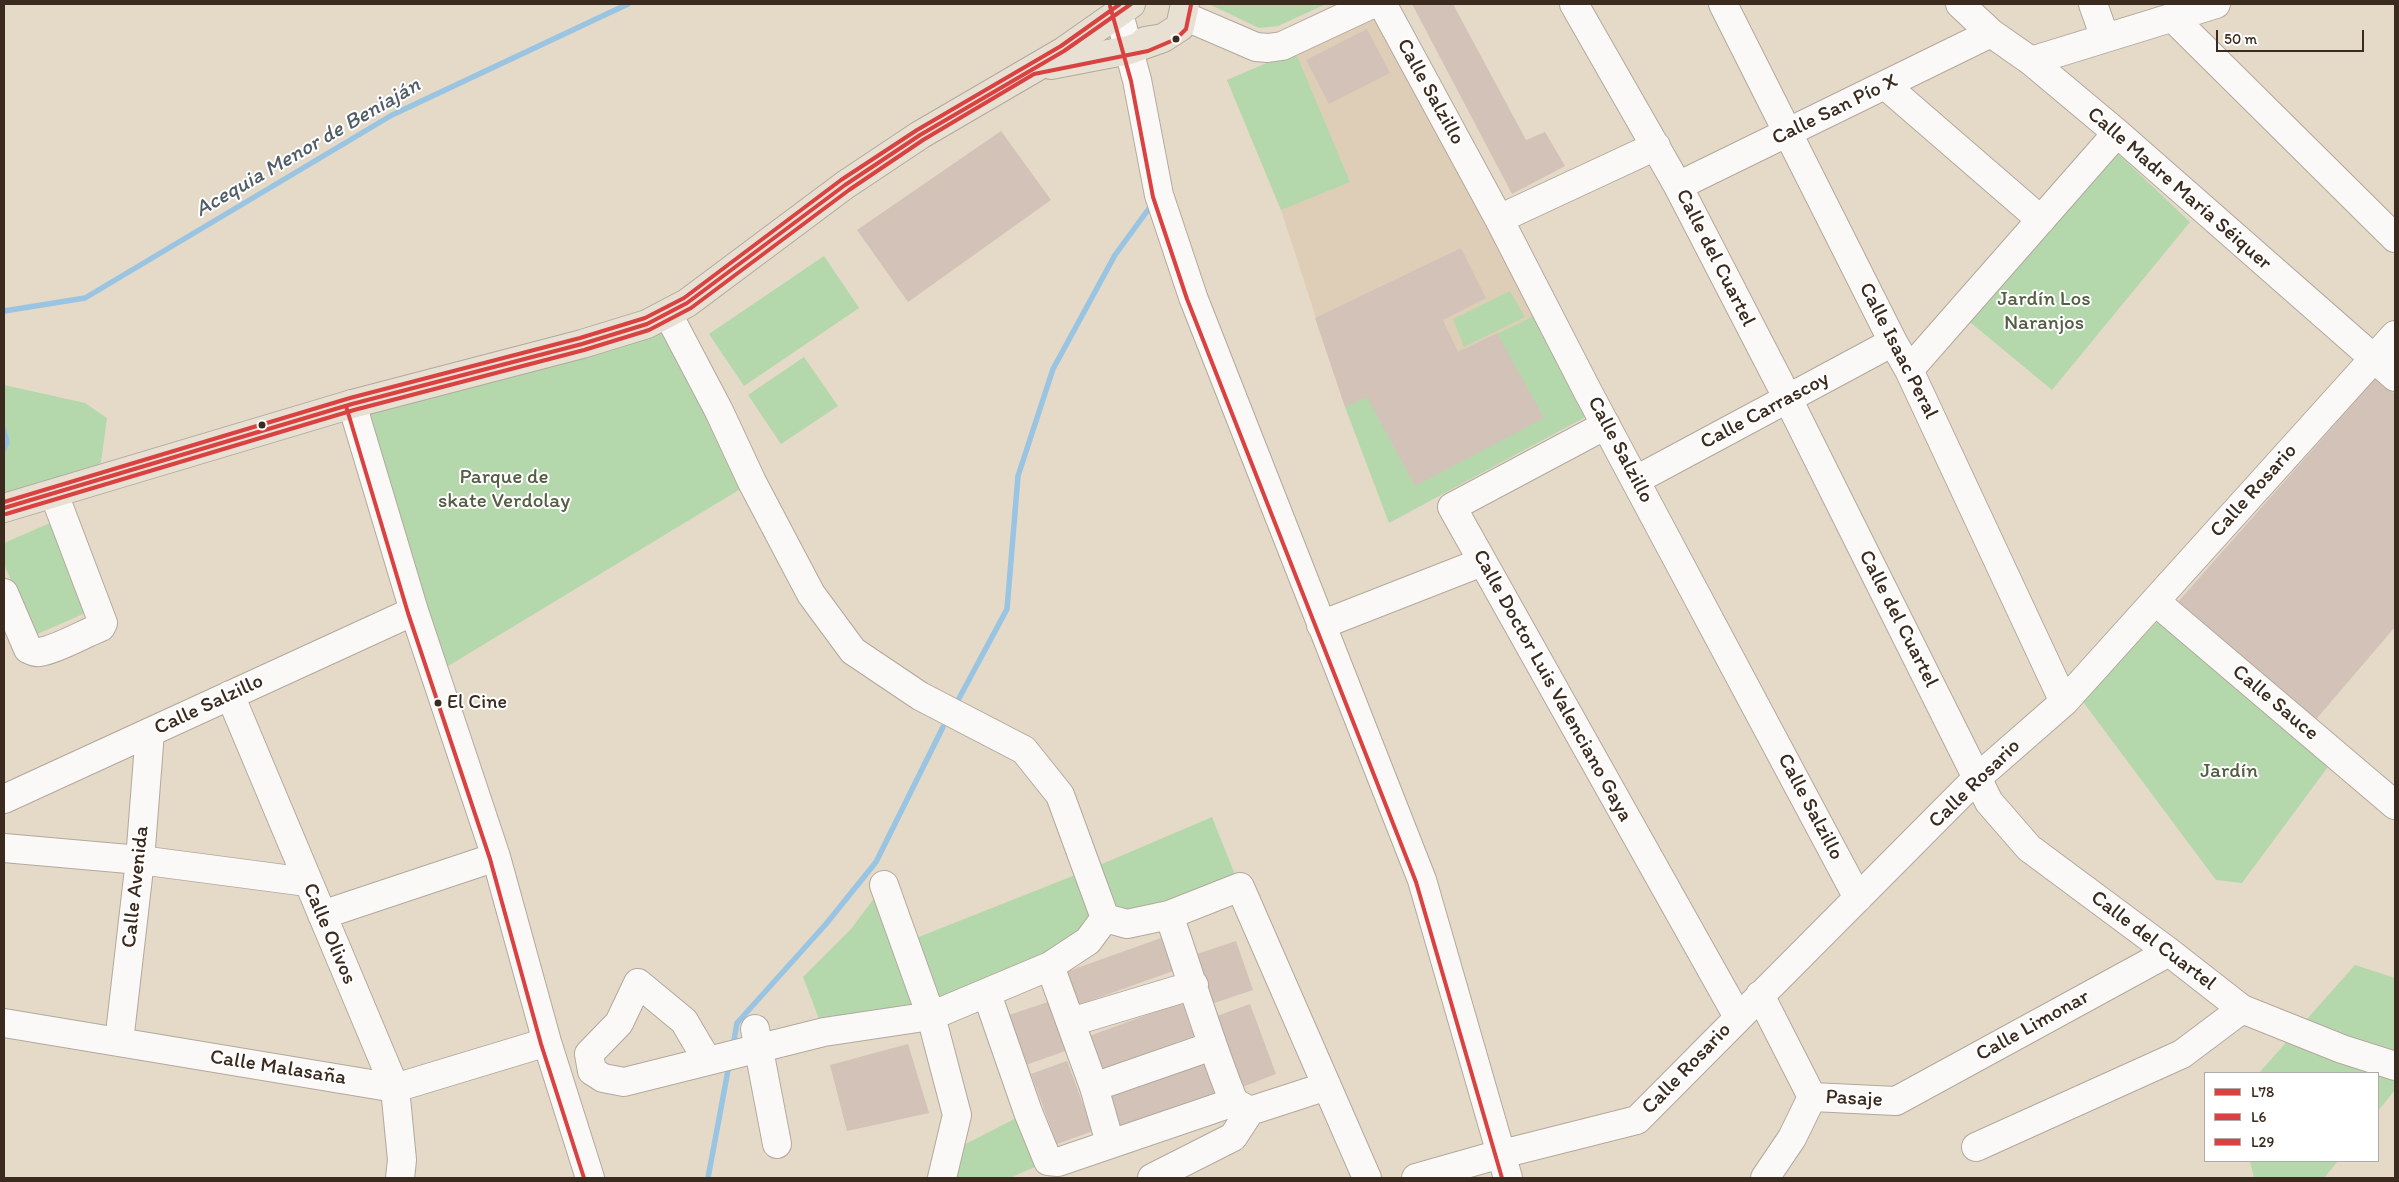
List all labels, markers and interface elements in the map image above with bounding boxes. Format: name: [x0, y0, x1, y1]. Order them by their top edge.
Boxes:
scale bar: [2219, 20, 2366, 52]
text: 50 m: [2224, 30, 2257, 48]
unlabelled marker: [1171, 34, 1181, 44]
street label: Calle Salzillo: [1391, 35, 1469, 149]
street label: Calle San Pío X: [1768, 69, 1902, 151]
water label: Acequia Menor de Beniaján: [191, 73, 425, 223]
street label: Calle Madre María Séiquer: [2082, 102, 2276, 276]
street label: Calle del Cuartel: [1670, 185, 1760, 331]
street label: Calle Isaac Peral: [1853, 279, 1943, 423]
park label: Jardín Los Naranjos: [1997, 287, 2091, 337]
street label: Calle Carrascoy: [1696, 367, 1834, 455]
street label: Calle Salzillo: [1581, 392, 1659, 508]
unlabelled marker: [257, 420, 267, 430]
street label: Calle Rosario: [2205, 439, 2303, 543]
park label: Parque de skate Verdolay: [438, 465, 570, 515]
street label: Calle Doctor Luis Valenciano Gaya: [1467, 546, 1637, 826]
street label: Calle del Cuartel: [1853, 546, 1943, 692]
street label: Calle Sauce: [2227, 660, 2323, 746]
street label: Calle Salzillo: [151, 669, 267, 741]
place label: El Cine: [447, 691, 507, 715]
marker: El Cine: [433, 698, 443, 708]
street label: Calle Rosario: [1924, 734, 2026, 834]
street label: Calle Salzillo: [1771, 749, 1849, 865]
park label: Jardín: [2200, 759, 2258, 785]
street label: Calle Avenida: [117, 825, 155, 949]
street label: Calle Olivos: [296, 880, 362, 988]
street label: Calle del Cuartel: [2085, 886, 2221, 996]
street label: Calle Limonar: [1972, 984, 2094, 1068]
street label: Calle Rosario: [1637, 1018, 1737, 1120]
street label: Calle Malasaña: [208, 1045, 348, 1091]
legend: [2204, 1072, 2379, 1162]
text: L78: [2251, 1083, 2274, 1101]
street label: Pasaje: [1825, 1085, 1883, 1113]
text: L6: [2251, 1108, 2267, 1126]
text: L29: [2251, 1133, 2274, 1151]

